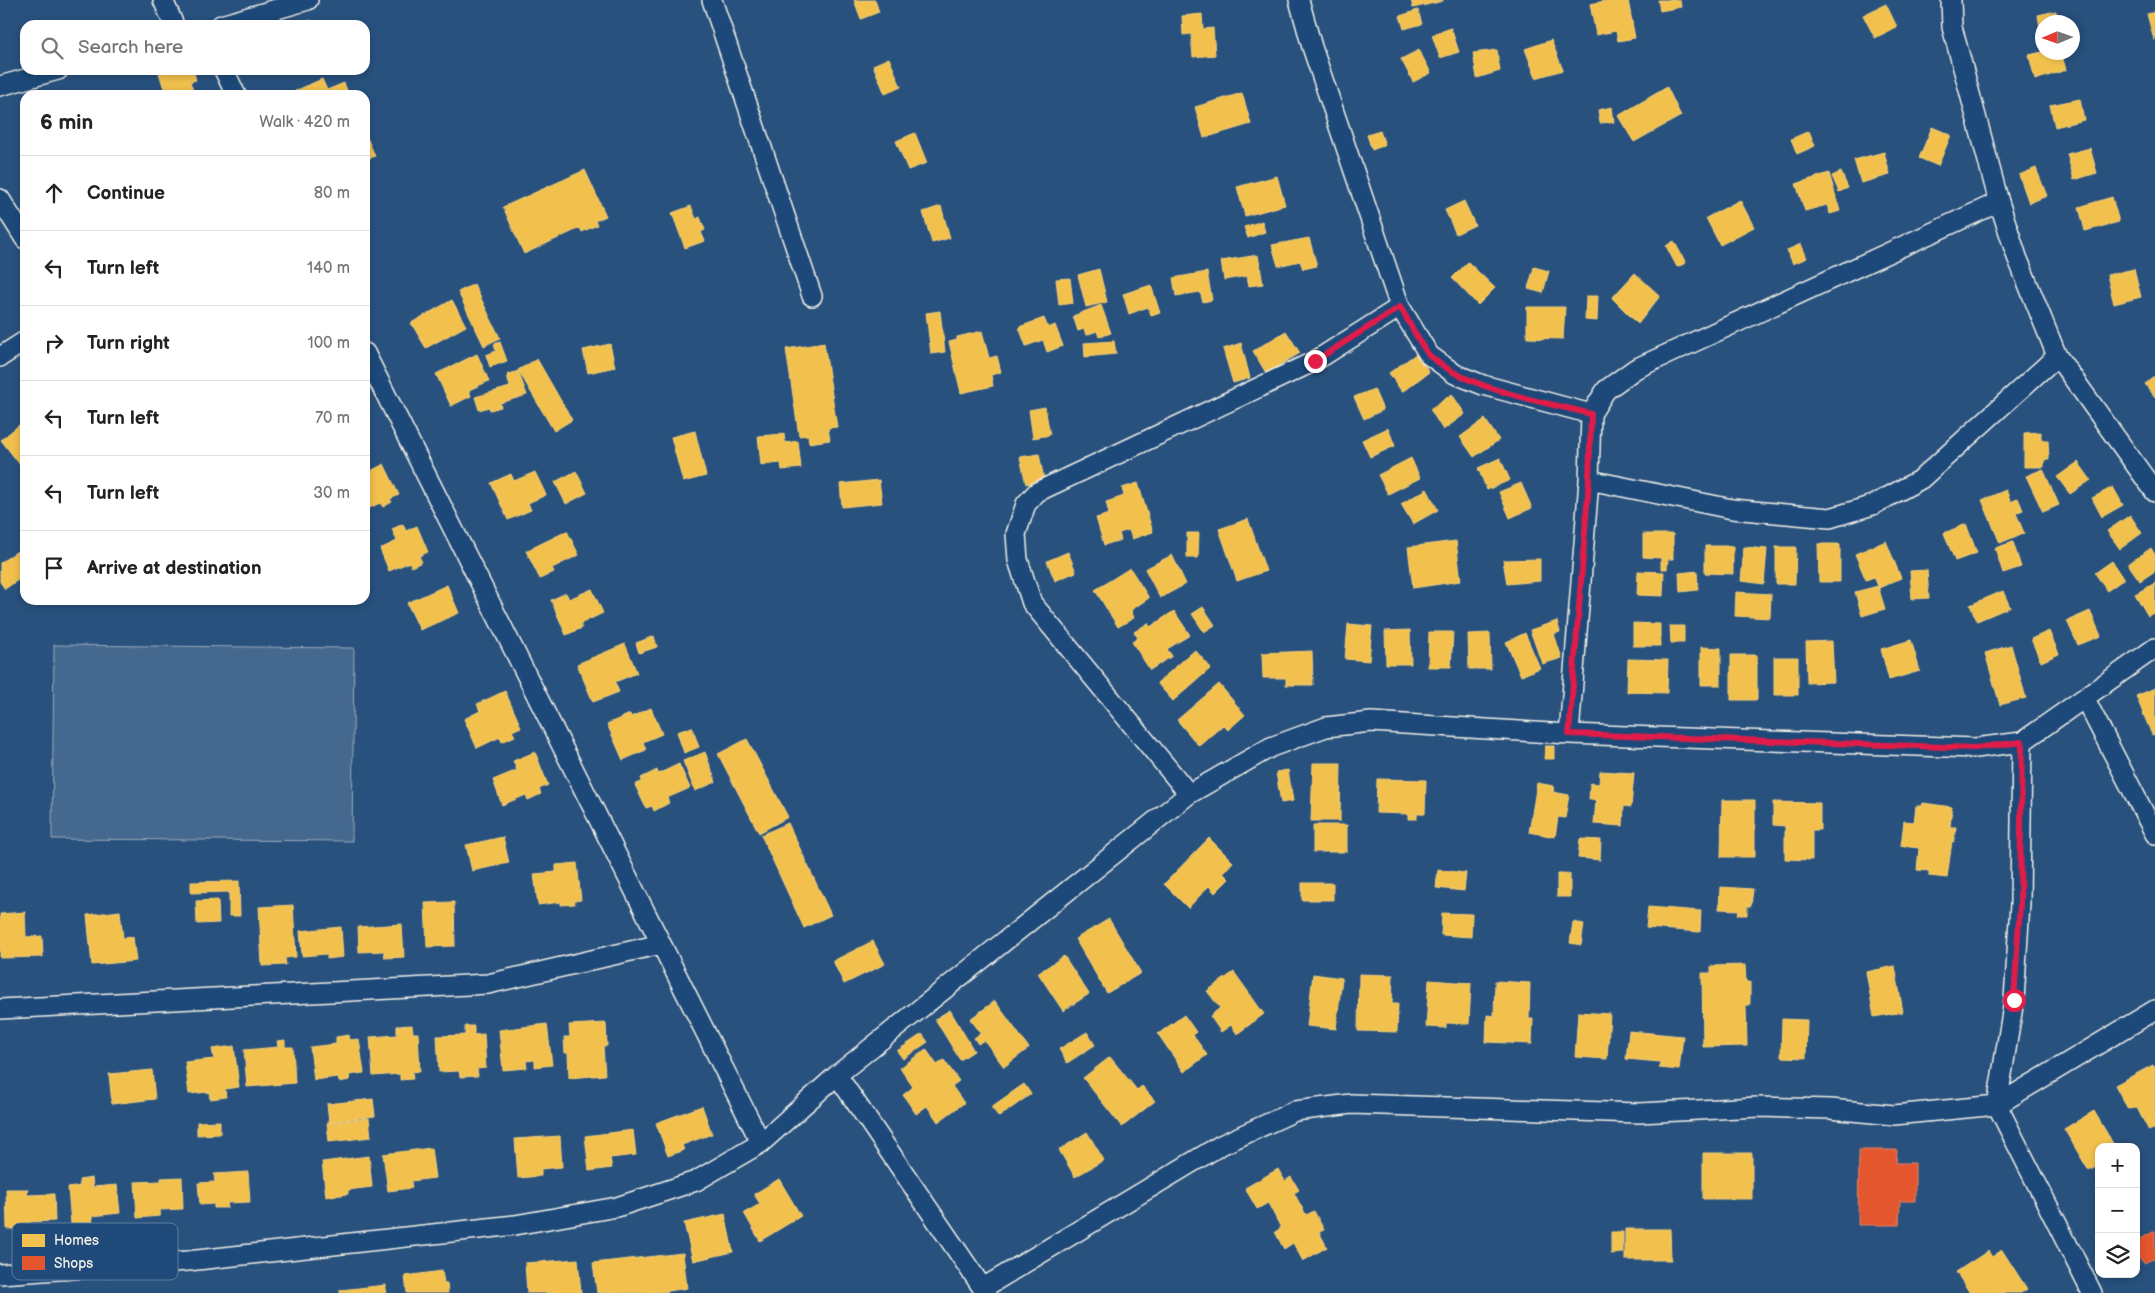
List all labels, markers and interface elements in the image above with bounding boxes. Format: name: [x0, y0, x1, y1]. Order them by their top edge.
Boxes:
north arrow: [2035, 15, 2080, 60]
search box: [20, 20, 370, 75]
icon: search: [38, 34, 66, 62]
text: Search here: [78, 36, 183, 59]
text: 6 min: [40, 110, 93, 135]
text: Walk · 420 m: [259, 113, 350, 132]
icon: ahead: [40, 179, 68, 207]
text: Continue: [87, 182, 165, 205]
text: 80 m: [314, 184, 350, 203]
icon: left: [40, 254, 68, 282]
text: Turn left: [87, 257, 159, 280]
text: 140 m: [307, 259, 350, 278]
icon: right: [40, 329, 68, 357]
text: Turn right: [87, 332, 170, 355]
text: 100 m: [307, 334, 350, 353]
route end: [1304, 350, 1327, 373]
icon: left: [40, 404, 68, 432]
text: Turn left: [87, 407, 159, 430]
text: 70 m: [315, 409, 350, 428]
icon: left: [40, 479, 68, 507]
text: Turn left: [87, 482, 159, 505]
text: 30 m: [313, 484, 350, 503]
icon: arrive: [40, 554, 68, 582]
text: Arrive at destination: [87, 557, 262, 580]
route start: [2003, 989, 2026, 1012]
map controls: [2095, 1143, 2140, 1278]
button: +: [2095, 1143, 2140, 1188]
button: −: [2095, 1188, 2140, 1233]
legend: [12, 1223, 178, 1280]
text: Homes: [54, 1232, 99, 1249]
button: layers: [2095, 1233, 2140, 1278]
text: Shops: [54, 1255, 93, 1272]

